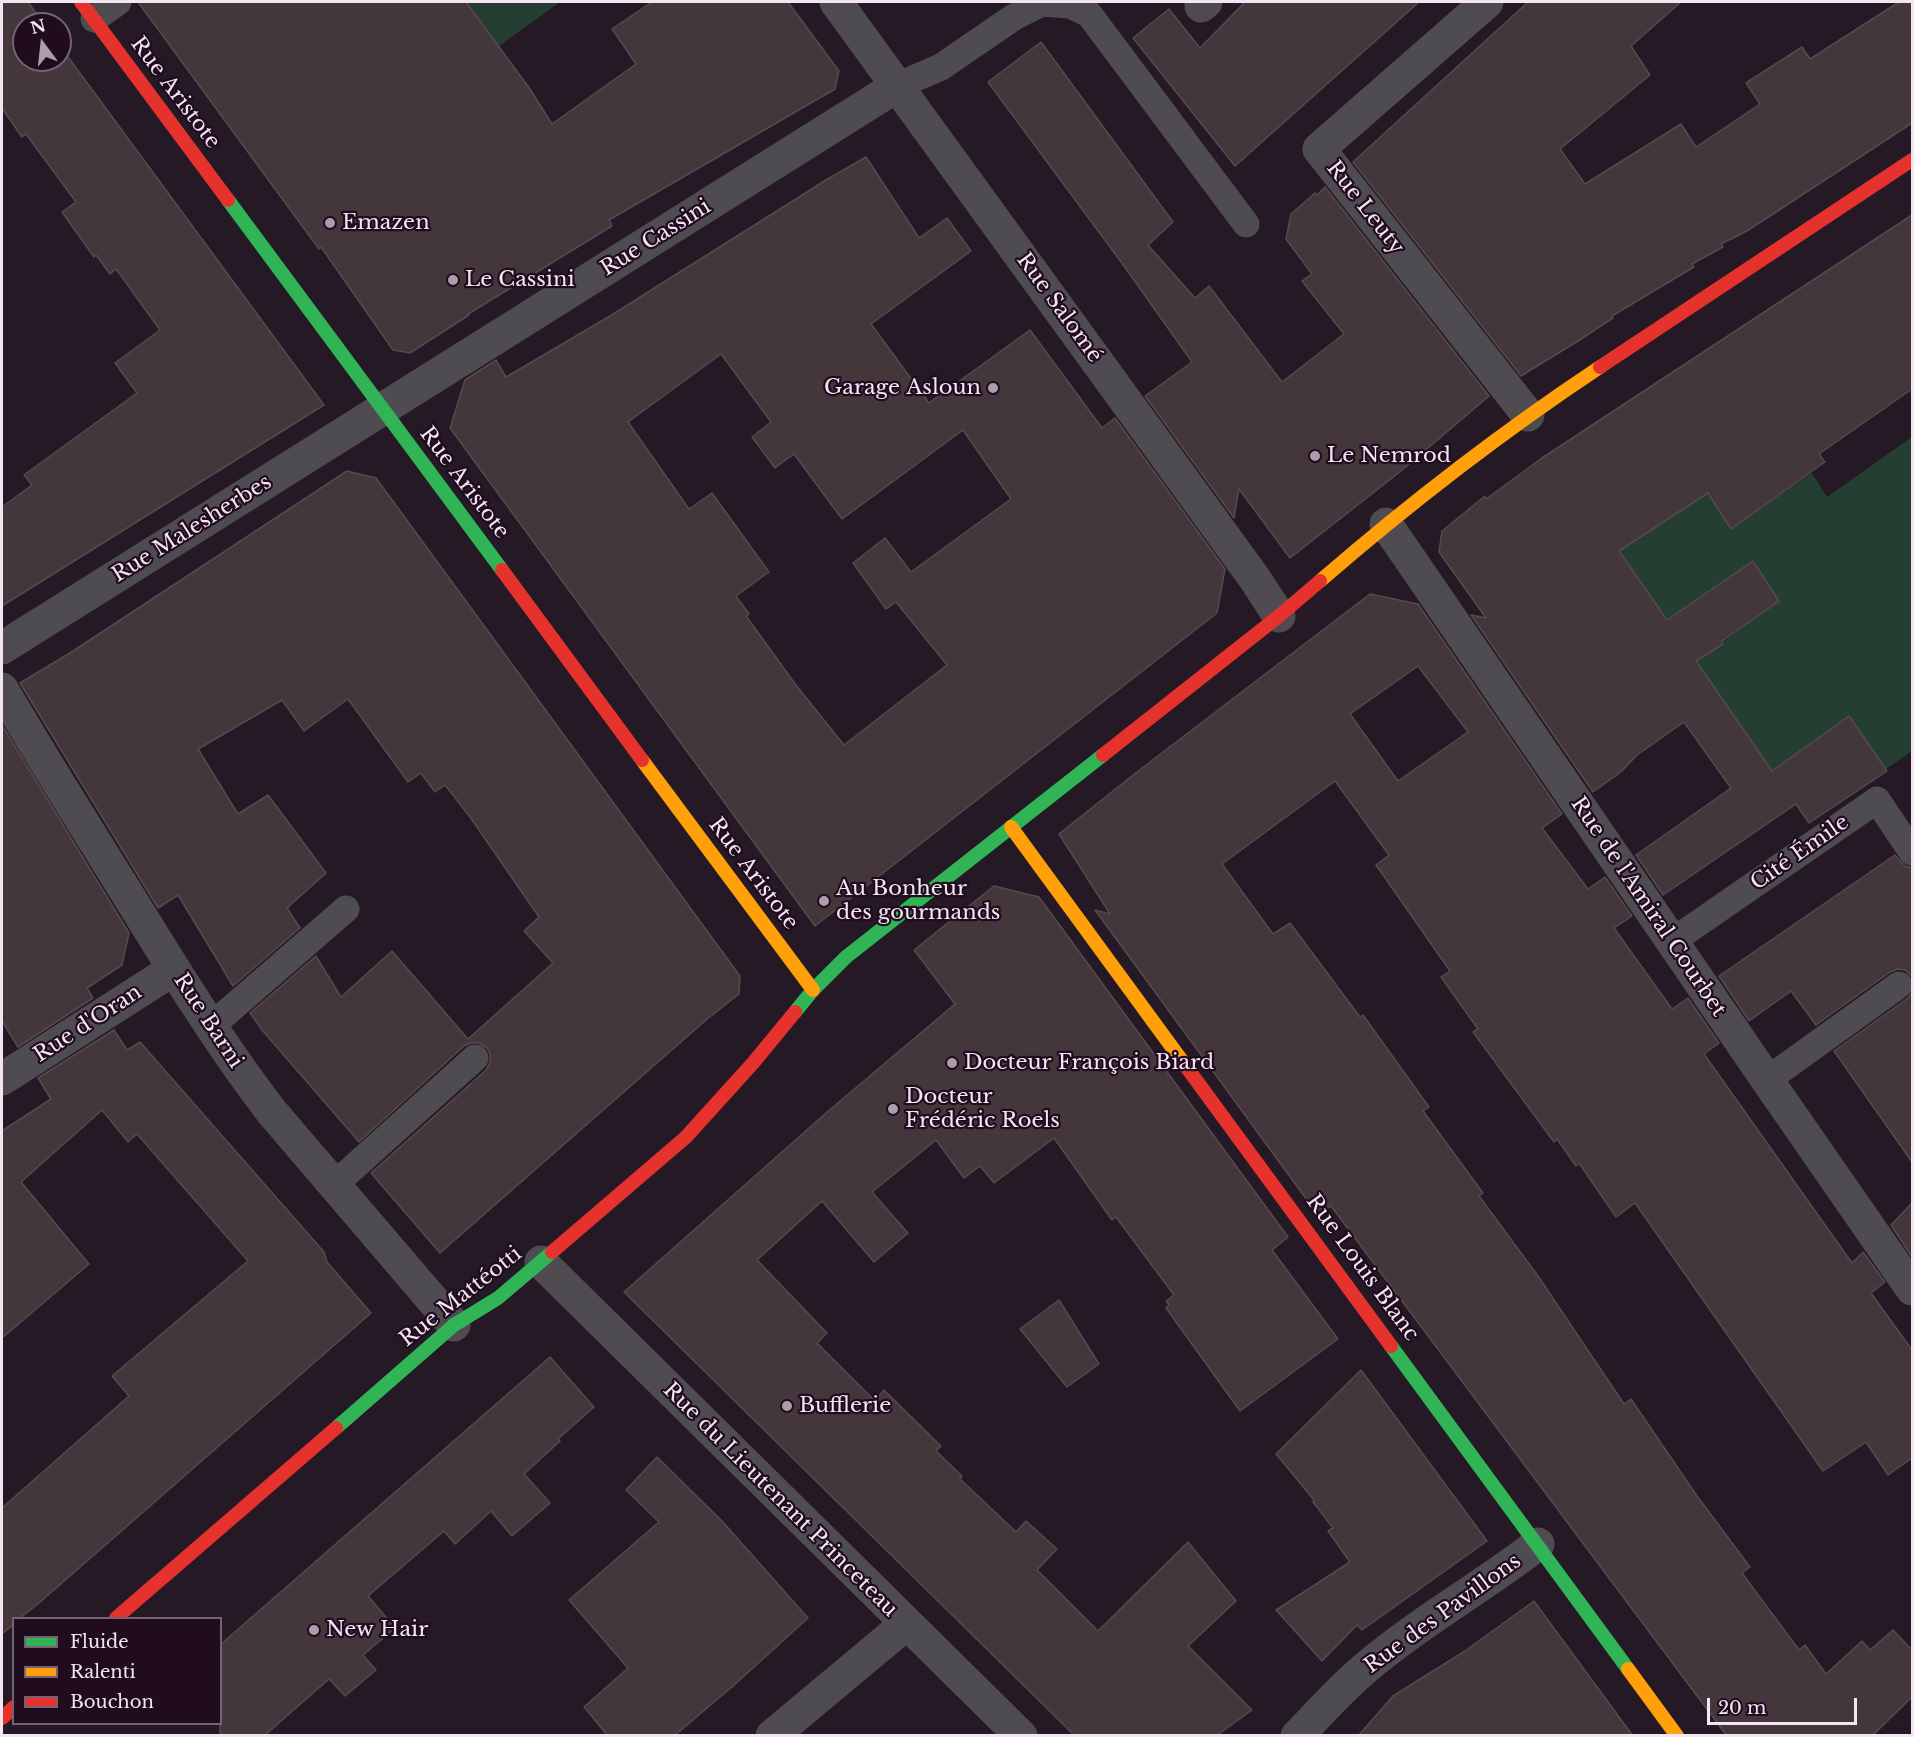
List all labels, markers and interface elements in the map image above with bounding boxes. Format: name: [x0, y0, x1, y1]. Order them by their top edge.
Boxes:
north arrow: [12, 12, 72, 72]
text: N: [28, 15, 48, 38]
street label: Rue Aristote: [125, 32, 225, 154]
street label: Rue Leuty: [1321, 156, 1409, 260]
street label: Rue Cassini: [596, 194, 716, 282]
place label: Emazen: [342, 210, 430, 236]
marker: Emazen: [323, 216, 337, 230]
street label: Rue Salomé: [1011, 248, 1107, 368]
place label: Le Cassini: [465, 267, 575, 293]
marker: Le Cassini: [446, 273, 460, 287]
place label: Garage Asloun: [824, 375, 981, 401]
marker: Garage Asloun: [986, 381, 1000, 395]
street label: Rue Aristote: [414, 422, 514, 544]
place label: Le Nemrod: [1327, 443, 1451, 469]
marker: Le Nemrod: [1308, 449, 1322, 463]
street label: Rue Malesherbes: [108, 470, 276, 588]
street label: Rue de l'Amiral Courbet: [1565, 792, 1731, 1022]
street label: Cité Émile: [1746, 810, 1854, 896]
street label: Rue Aristote: [703, 813, 803, 935]
place label: Au Bonheur des gourmands: [836, 876, 1000, 926]
marker: Au Bonheur des gourmands: [817, 894, 831, 908]
street label: Rue Barni: [168, 969, 248, 1073]
street label: Rue d'Oran: [29, 980, 147, 1068]
place label: Docteur François Biard: [964, 1050, 1214, 1076]
marker: Docteur François Biard: [945, 1056, 959, 1070]
place label: Docteur Frédéric Roels: [905, 1084, 1060, 1134]
marker: Docteur Frédéric Roels: [886, 1102, 900, 1116]
street label: Rue Louis Blanc: [1300, 1190, 1424, 1346]
street label: Rue Mattéotti: [395, 1242, 527, 1352]
street label: Rue du Lieutenant Princeteau: [658, 1378, 902, 1622]
place label: Bufflerie: [799, 1393, 891, 1419]
marker: Bufflerie: [780, 1399, 794, 1413]
street label: Rue des Pavillons: [1360, 1549, 1526, 1679]
legend: [12, 1617, 222, 1725]
place label: New Hair: [326, 1617, 428, 1643]
marker: New Hair: [307, 1623, 321, 1637]
text: Fluide: [70, 1631, 129, 1653]
text: Ralenti: [70, 1661, 136, 1683]
scale bar: [1710, 1686, 1860, 1724]
text: Bouchon: [70, 1691, 154, 1713]
text: 20 m: [1718, 1697, 1766, 1719]

